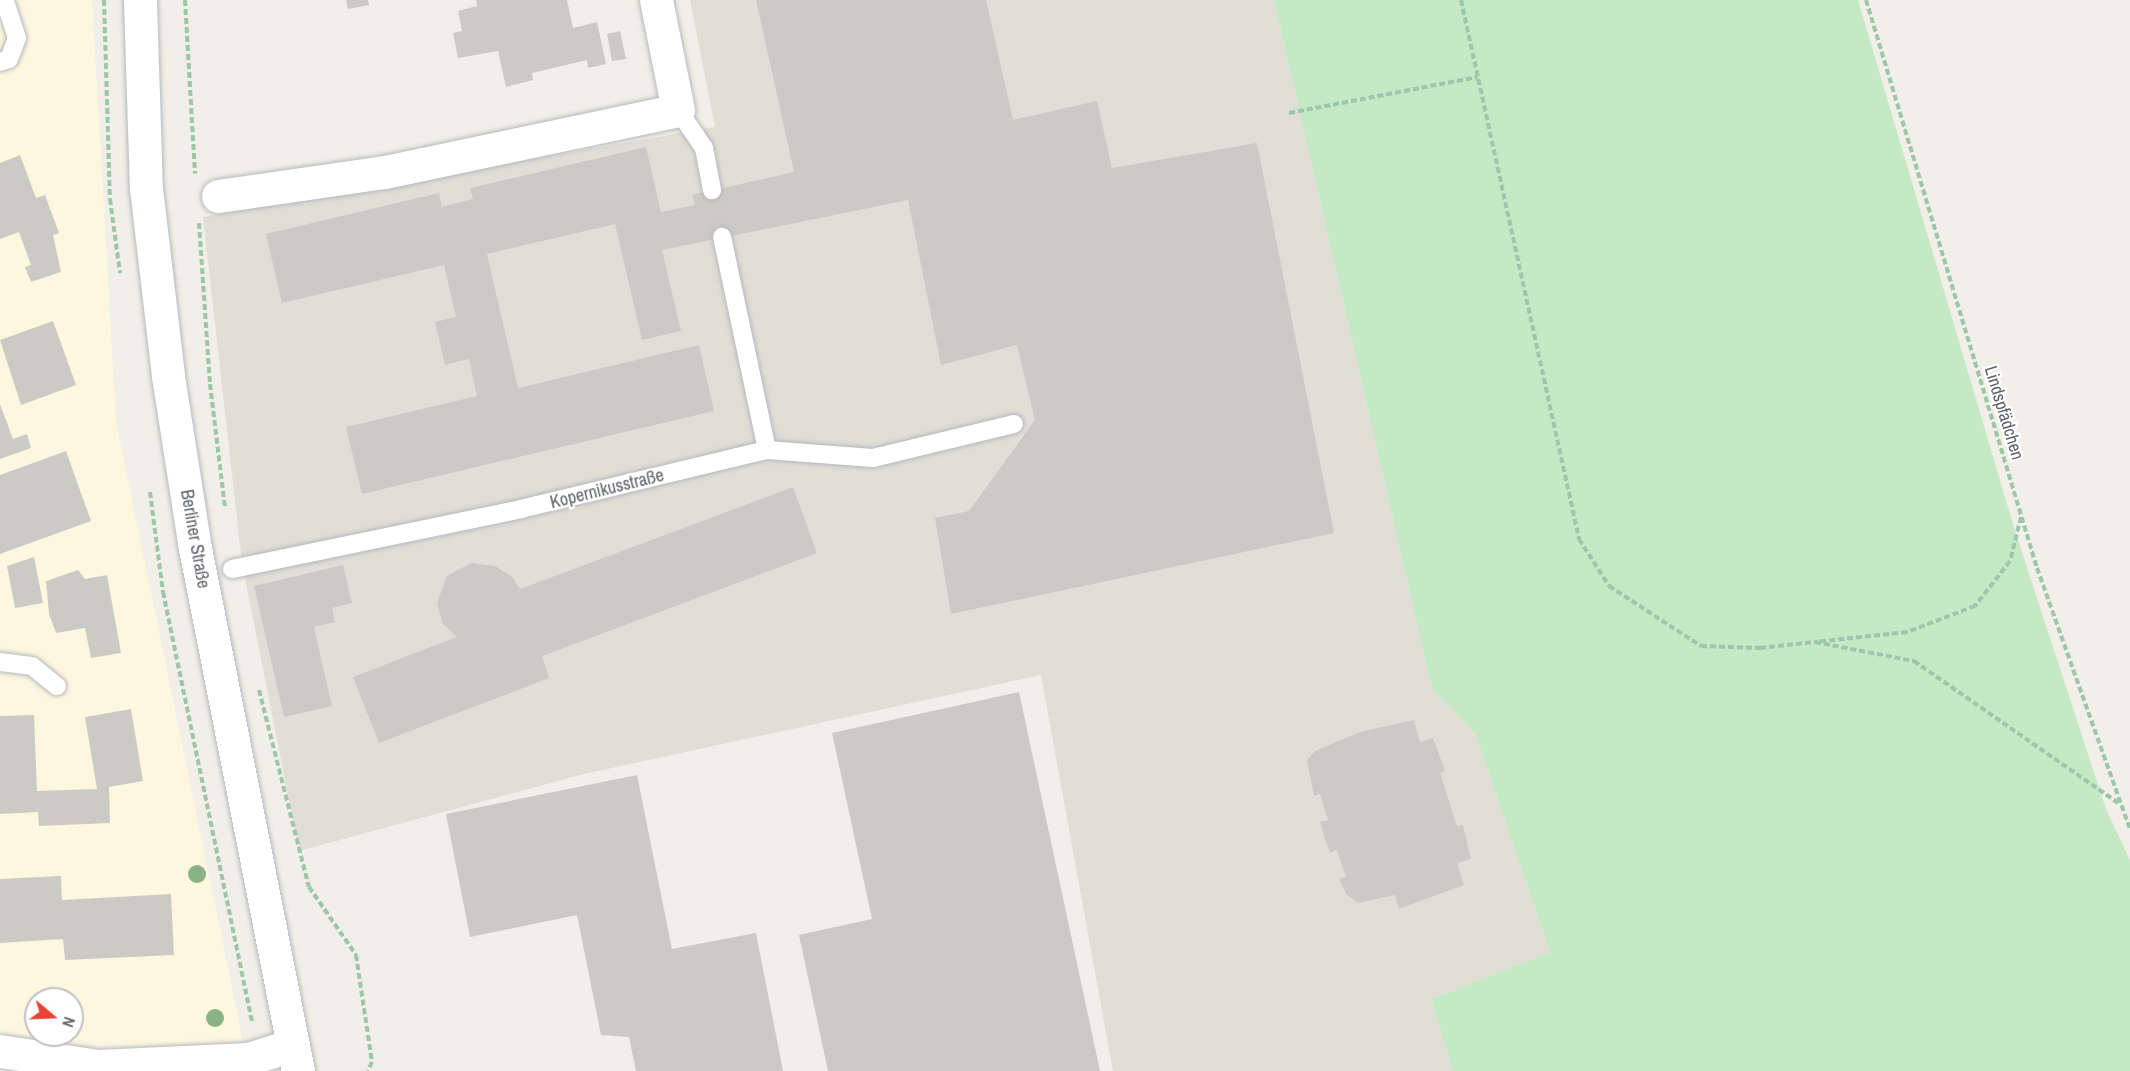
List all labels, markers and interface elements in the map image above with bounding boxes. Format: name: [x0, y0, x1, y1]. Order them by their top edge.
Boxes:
street label: Lindspfädchen: [1980, 364, 2028, 462]
street label: Kopernikusstraße: [548, 464, 666, 514]
street label: Berliner Straße: [176, 488, 214, 590]
north arrow: [24, 987, 84, 1047]
text: N: [57, 1014, 81, 1030]

